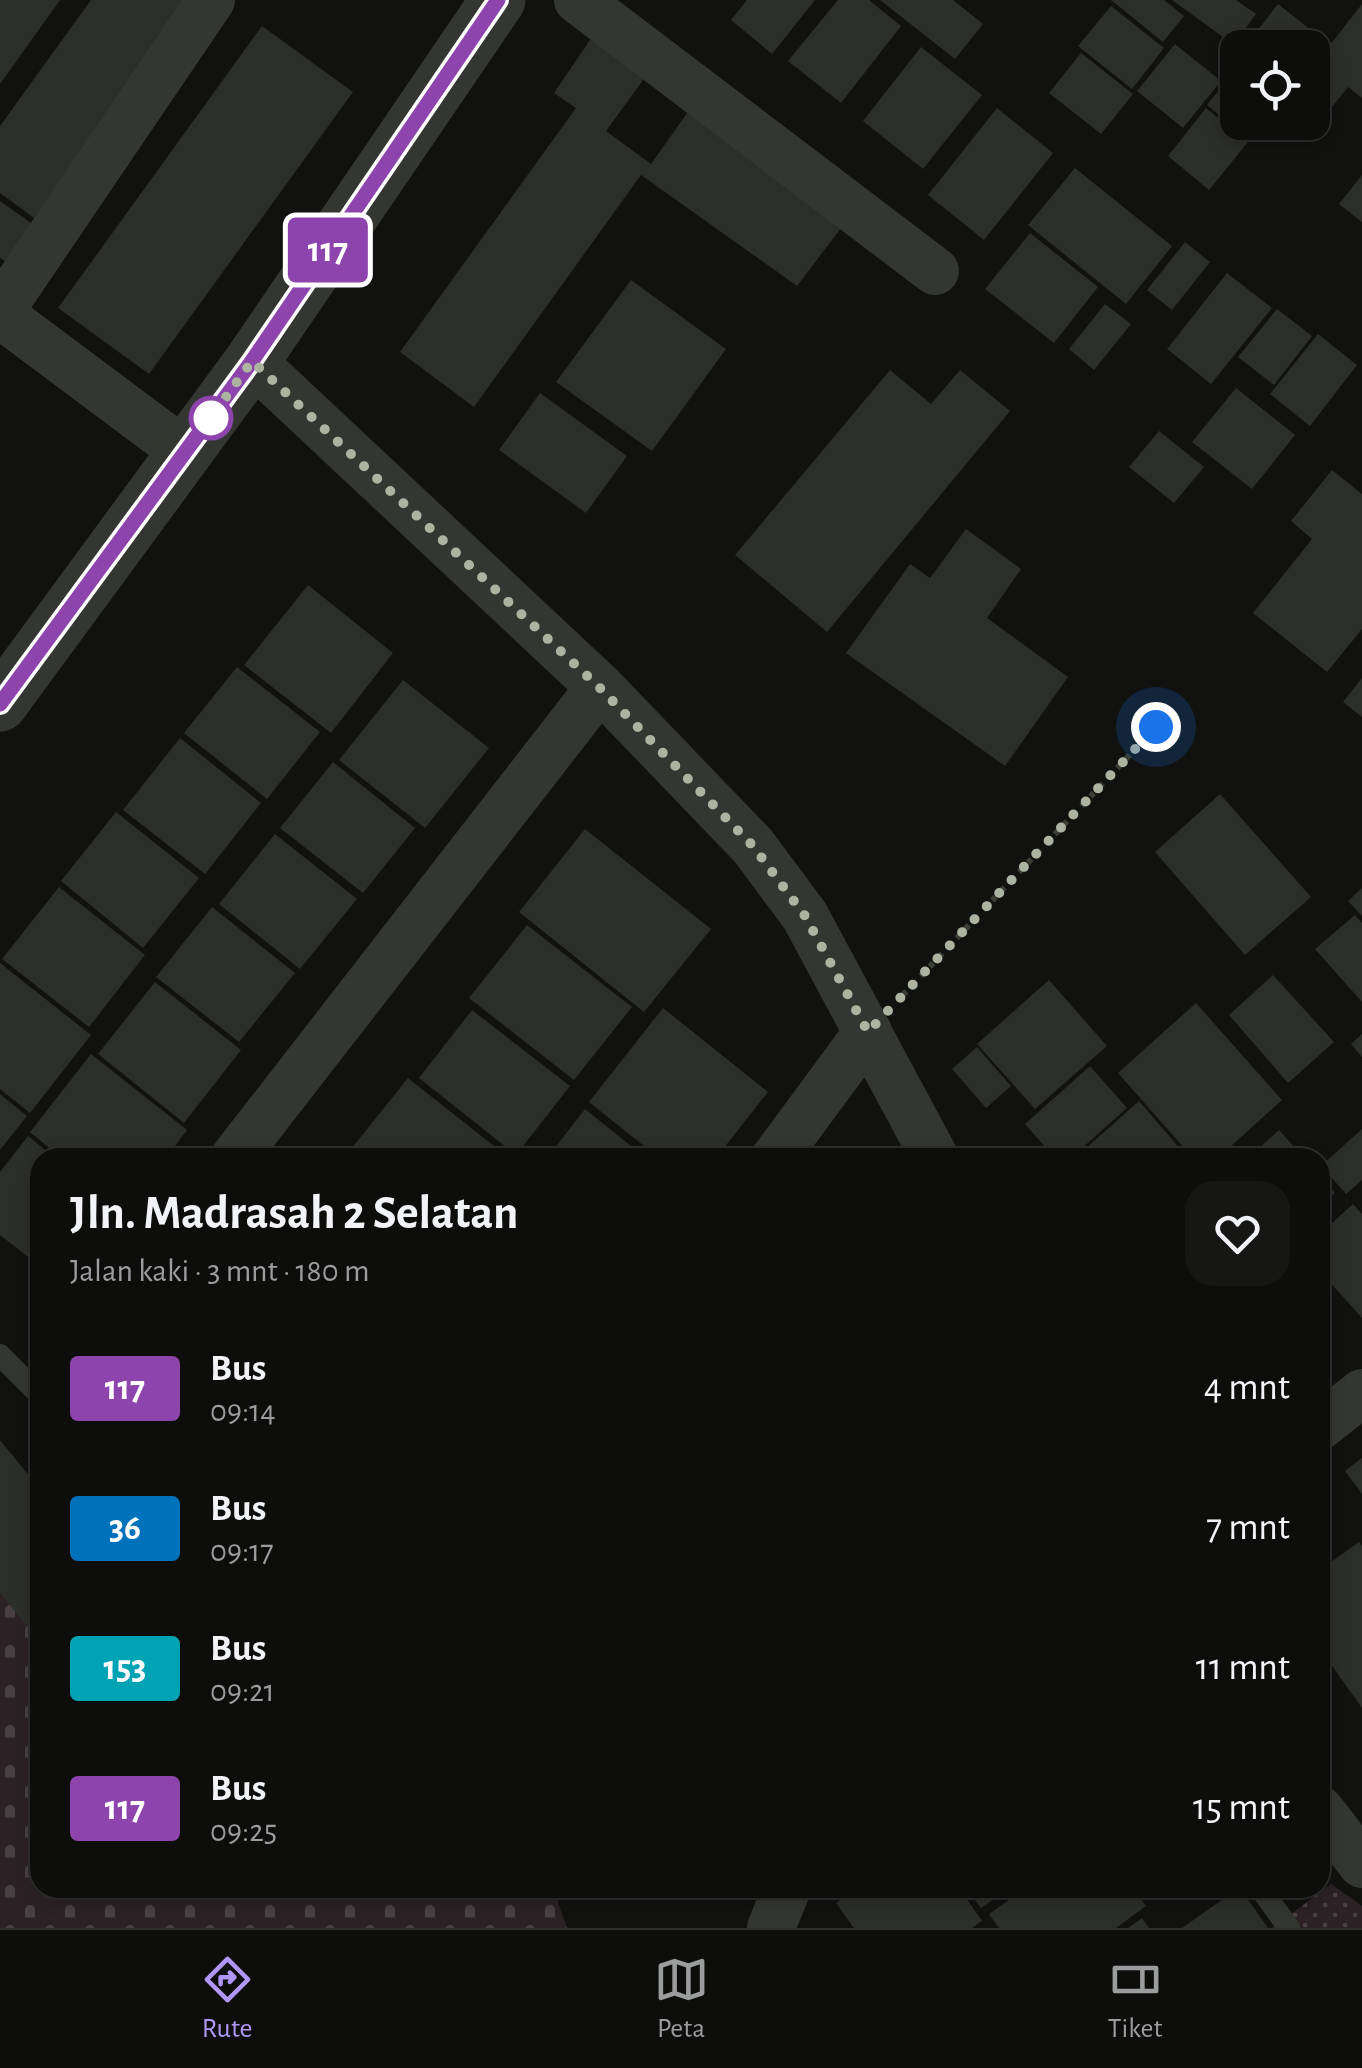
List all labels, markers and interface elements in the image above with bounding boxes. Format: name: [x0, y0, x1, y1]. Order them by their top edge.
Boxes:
map controls: [1220, 30, 1330, 140]
button: locate: [1220, 30, 1330, 140]
line badge: 117: [270, 218, 386, 282]
text: 117: [308, 233, 348, 268]
unlabelled marker: [190, 397, 232, 439]
your location: [1131, 702, 1181, 752]
button: heart: [1185, 1181, 1290, 1286]
text: Jln. Madrasah 2 Selatan: [70, 1190, 519, 1238]
text: Jalan kaki · 3 mnt · 180 m: [70, 1255, 370, 1287]
text: Bus: [210, 1350, 266, 1388]
text: 4 mnt: [1204, 1369, 1290, 1407]
text: 117: [105, 1371, 145, 1406]
text: 09:14: [210, 1395, 276, 1427]
text: Bus: [210, 1490, 266, 1528]
text: 7 mnt: [1206, 1509, 1290, 1547]
text: 36: [109, 1511, 141, 1546]
text: 09:17: [210, 1535, 274, 1567]
text: Bus: [210, 1630, 266, 1668]
text: 11 mnt: [1196, 1649, 1290, 1687]
text: 153: [104, 1651, 146, 1686]
text: 09:21: [210, 1675, 275, 1707]
text: Bus: [210, 1770, 266, 1808]
text: 15 mnt: [1193, 1789, 1290, 1827]
text: 117: [105, 1791, 145, 1826]
text: 09:25: [210, 1815, 277, 1847]
tab: Rute: [200, 1952, 255, 2046]
tab: Peta: [654, 1952, 709, 2046]
tab: Tiket: [1108, 1952, 1163, 2046]

